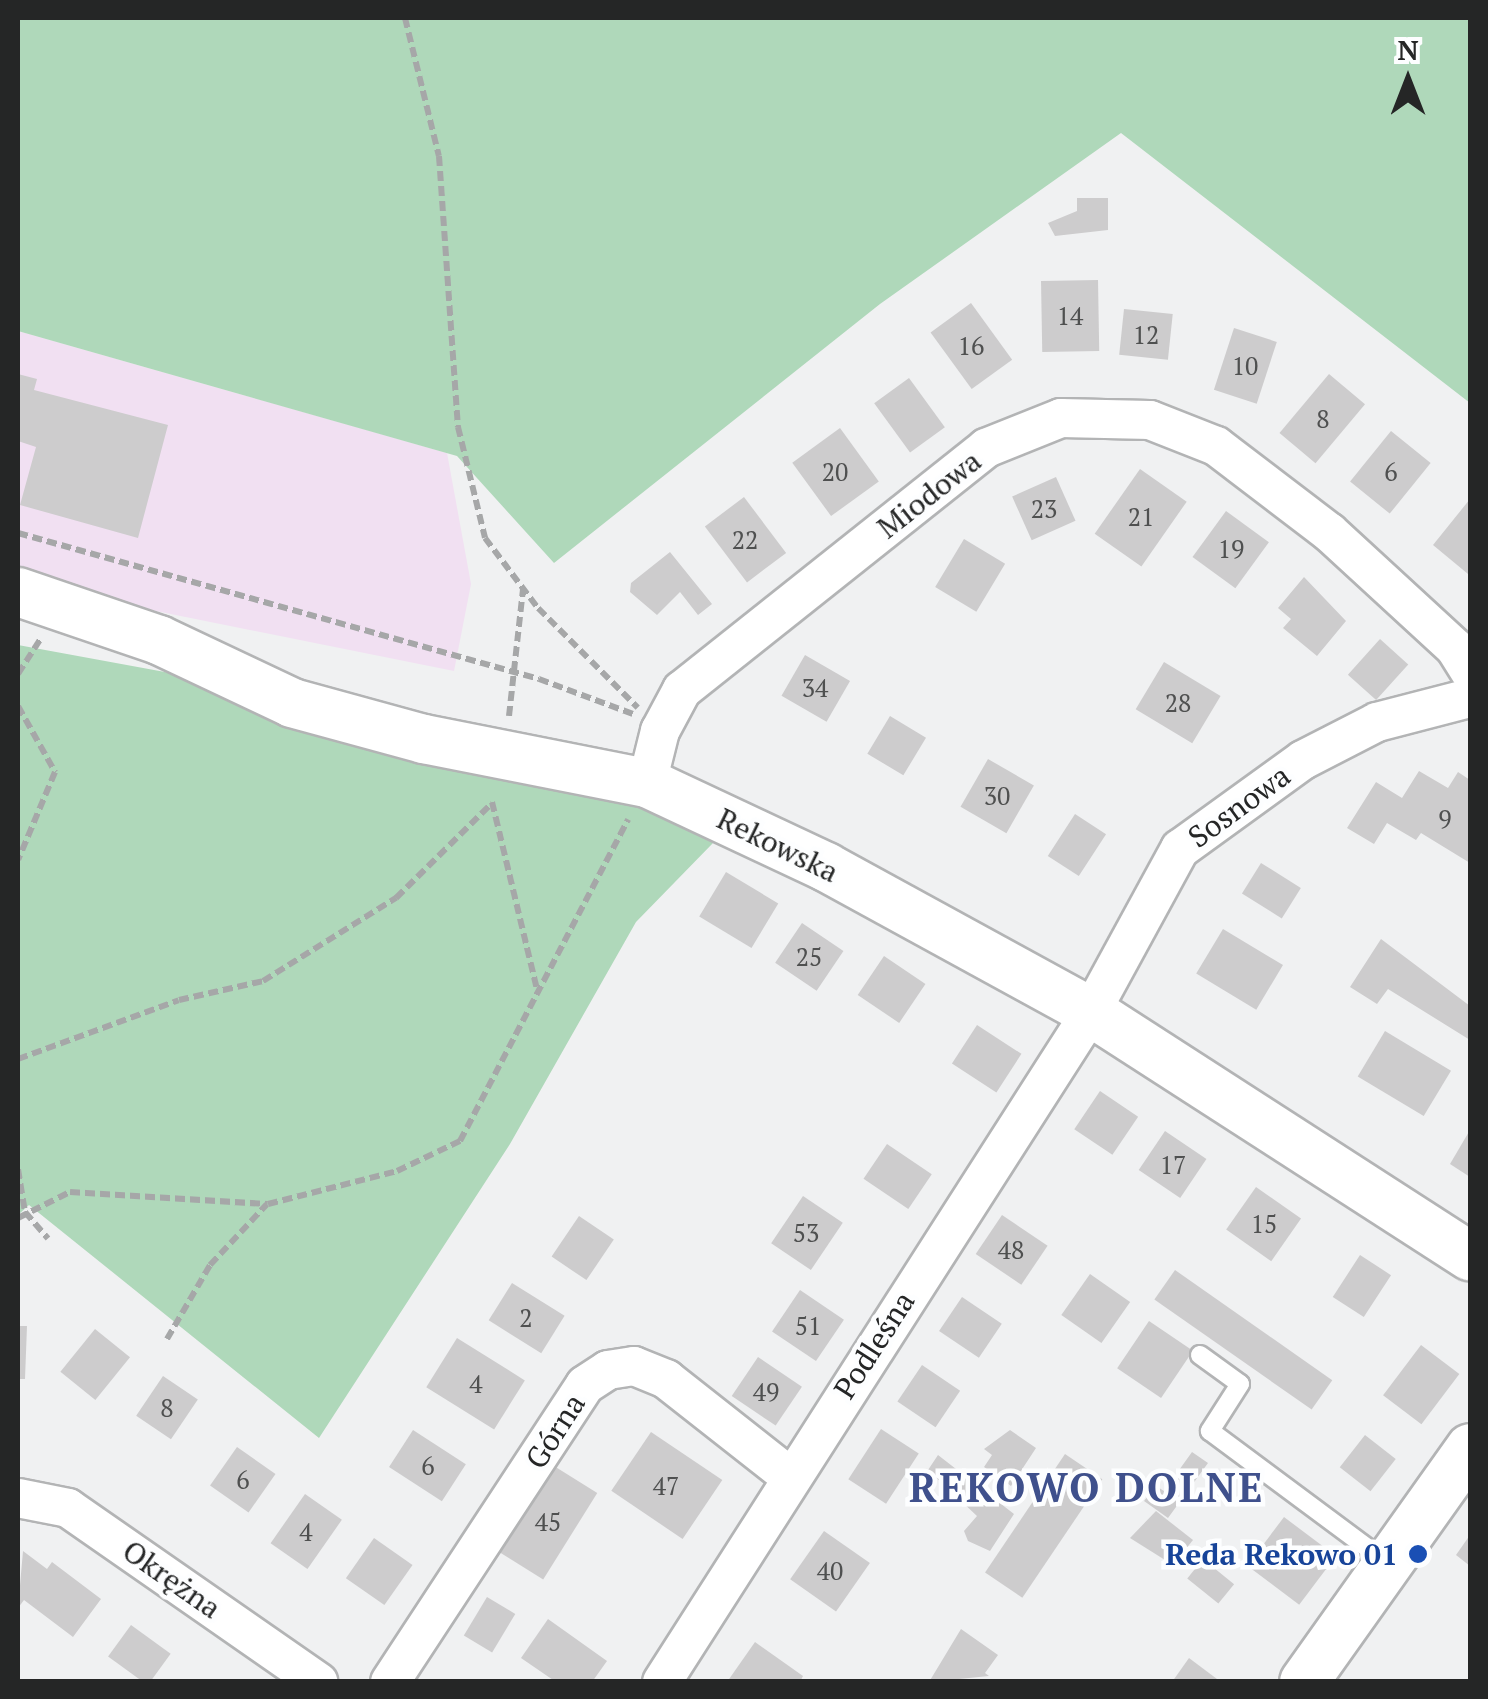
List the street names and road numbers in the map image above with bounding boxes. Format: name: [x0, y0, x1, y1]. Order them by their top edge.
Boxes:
street label: Miodowa: [870, 442, 988, 546]
street label: Sosnowa: [1181, 757, 1297, 855]
street label: Rekowska: [711, 800, 845, 890]
street label: Podleśna: [826, 1285, 922, 1405]
street label: Górna: [518, 1387, 592, 1475]
street label: Okrężna: [116, 1532, 228, 1626]

